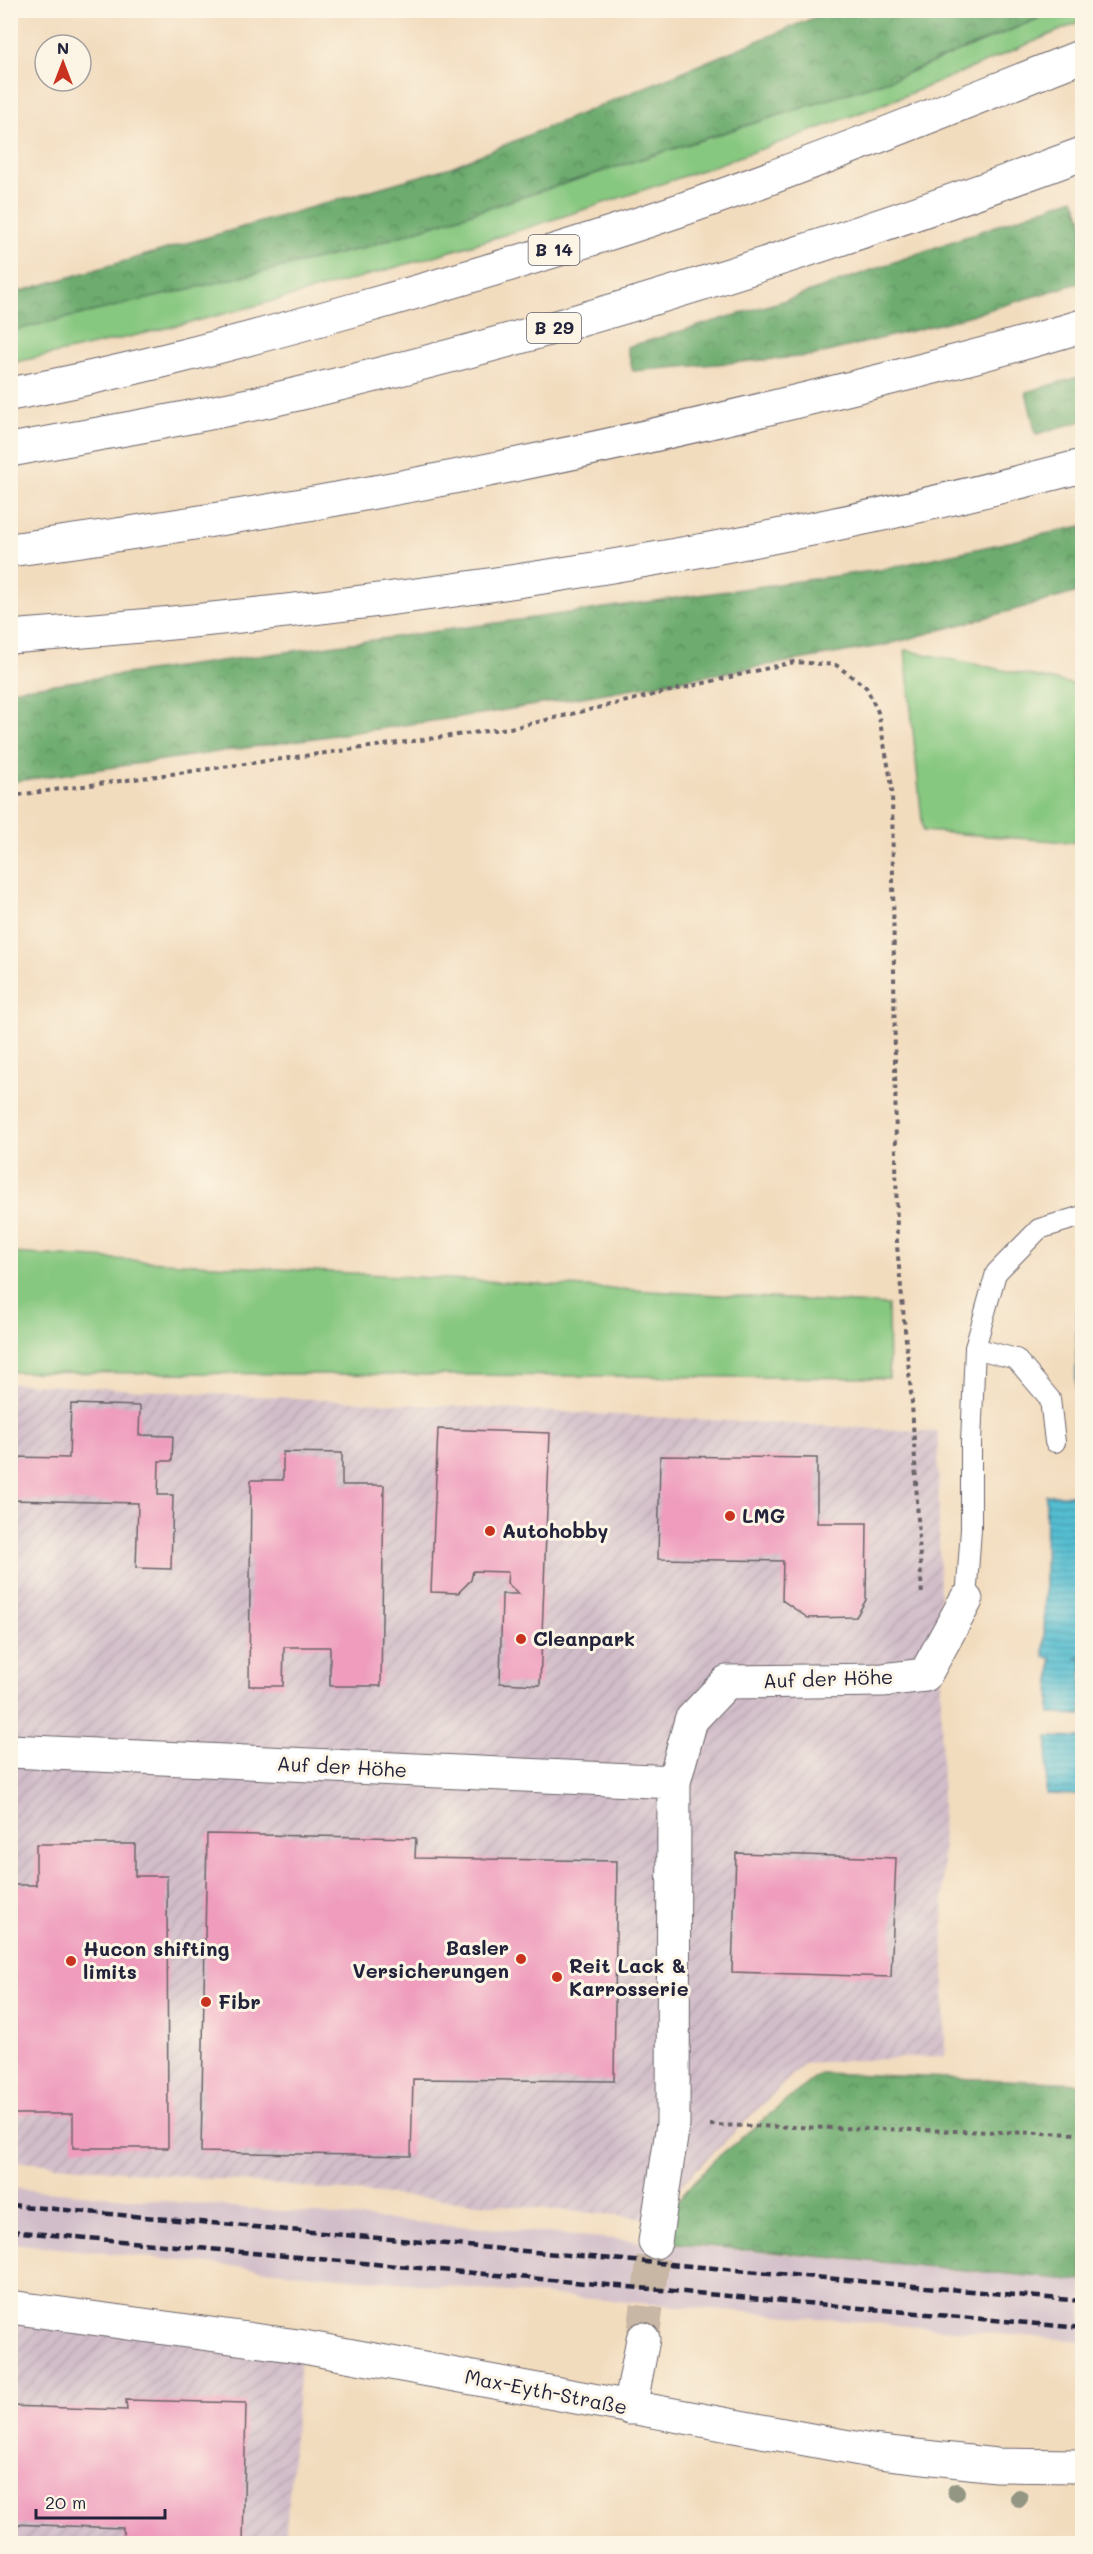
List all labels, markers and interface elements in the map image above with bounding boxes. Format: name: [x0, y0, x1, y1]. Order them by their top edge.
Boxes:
north arrow: [33, 33, 93, 93]
text: N: [57, 37, 69, 58]
road number: B 14: [528, 235, 580, 265]
road number: B 29: [527, 313, 581, 343]
place label: LMG: [742, 1502, 785, 1528]
marker: LMG: [723, 1509, 737, 1523]
place label: Autohobby: [502, 1517, 609, 1543]
marker: Autohobby: [483, 1524, 497, 1538]
place label: Cleanpark: [533, 1625, 635, 1651]
marker: Cleanpark: [514, 1632, 528, 1646]
street label: Auf der Höhe: [762, 1663, 894, 1693]
street label: Auf der Höhe: [276, 1750, 408, 1782]
place label: Basler Versicherungen: [352, 1934, 509, 1983]
place label: Hucon shifting limits: [83, 1935, 229, 1984]
marker: Basler Versicherungen: [514, 1952, 528, 1966]
place label: Reit Lack & Karrosserie: [569, 1952, 689, 2001]
marker: Hucon shifting limits: [64, 1954, 78, 1968]
marker: Reit Lack & Karrosserie: [550, 1970, 564, 1984]
place label: Fibr: [218, 1988, 261, 2014]
marker: Fibr: [199, 1995, 213, 2009]
street label: Max-Eyth-Straße: [463, 2363, 630, 2420]
scale bar: [36, 2482, 165, 2520]
text: 20 m: [45, 2490, 86, 2514]

